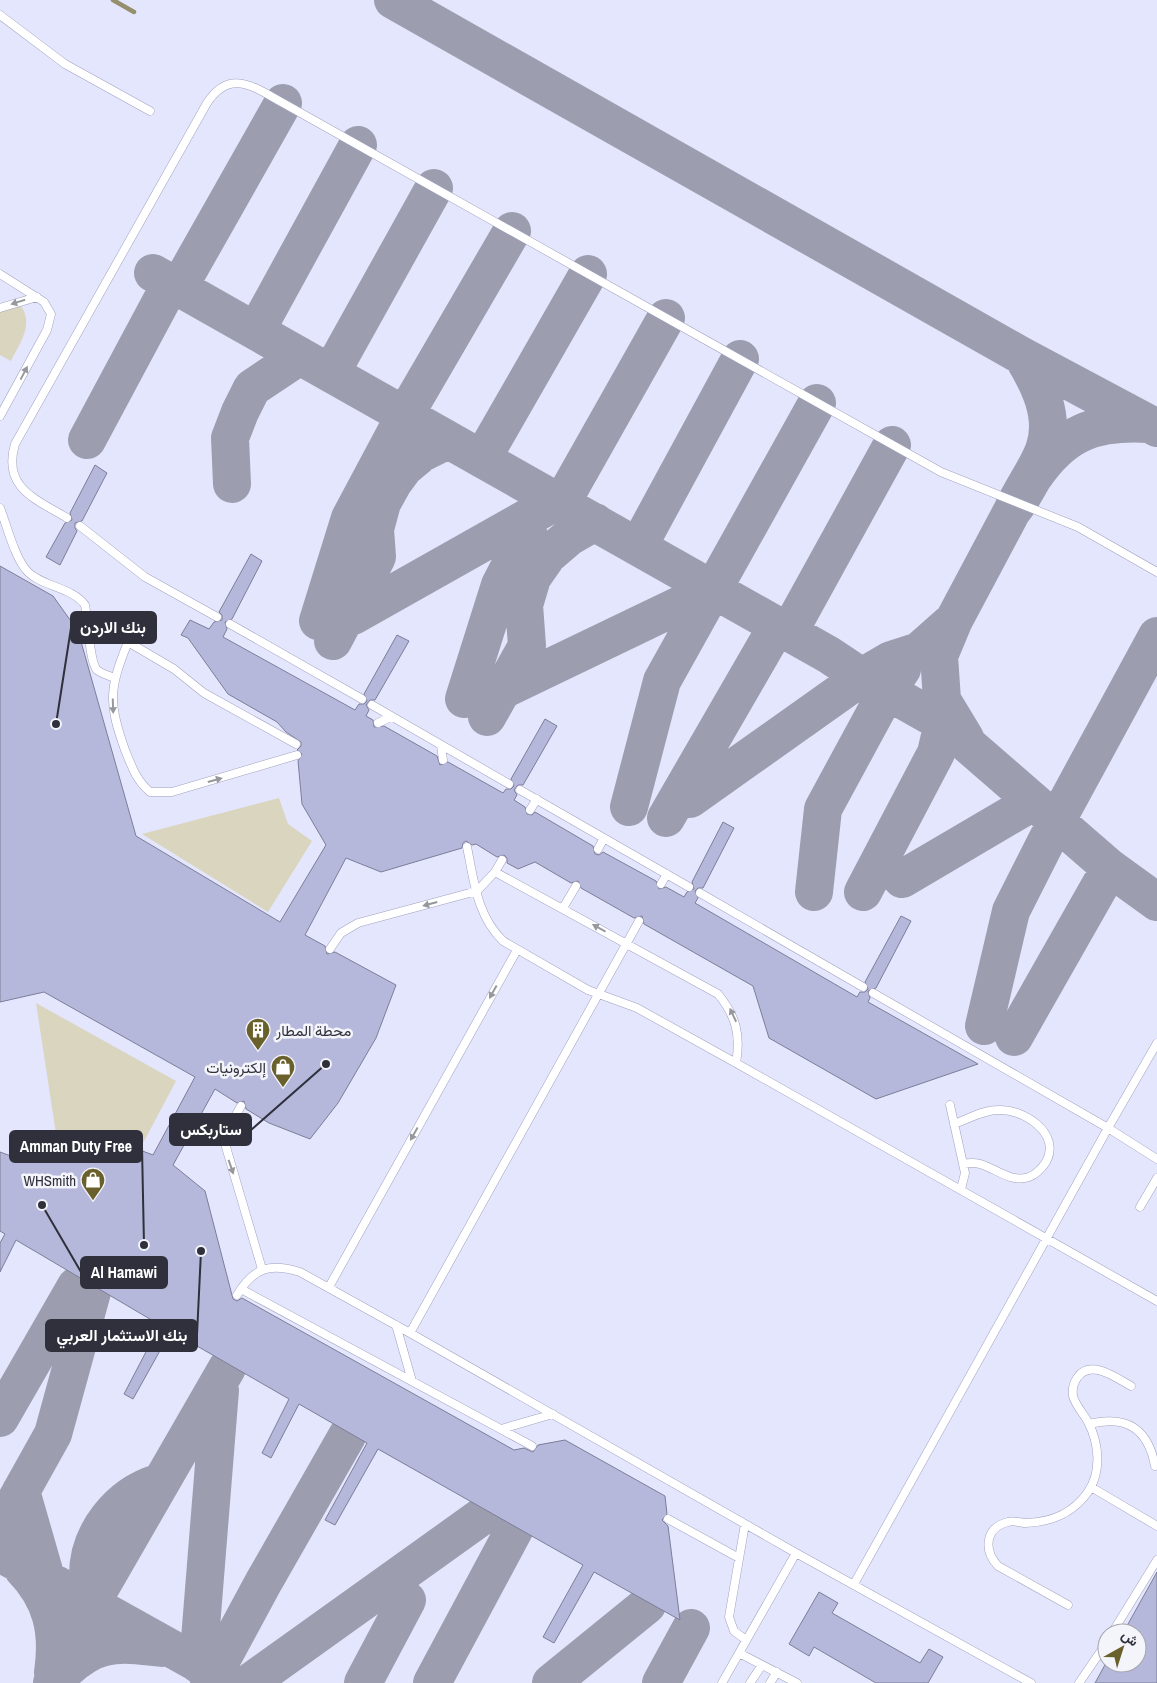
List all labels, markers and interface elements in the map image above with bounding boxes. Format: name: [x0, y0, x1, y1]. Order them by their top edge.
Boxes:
one-way arrow: [11, 299, 26, 307]
one-way arrow: [20, 366, 28, 381]
callout: بنك الاردن: [71, 612, 156, 643]
text: بنك الاردن: [80, 616, 146, 638]
one-way arrow: [109, 698, 117, 714]
one-way arrow: [208, 776, 223, 784]
one-way arrow: [422, 901, 437, 909]
one-way arrow: [591, 924, 606, 932]
one-way arrow: [489, 985, 498, 999]
one-way arrow: [728, 1008, 737, 1023]
building icon: محطة المطار: [245, 1017, 271, 1051]
place label: محطة المطار: [275, 1020, 351, 1041]
shop icon: إلكترونيات: [270, 1054, 296, 1088]
place label: إلكترونيات: [206, 1057, 267, 1078]
callout: ستاربكس: [170, 1114, 251, 1145]
text: ستاربكس: [180, 1118, 242, 1140]
one-way arrow: [410, 1127, 419, 1141]
callout: Amman Duty Free: [10, 1131, 142, 1162]
text: Amman Duty Free: [20, 1135, 132, 1157]
one-way arrow: [228, 1160, 236, 1175]
shop icon: WHSmith: [80, 1167, 106, 1201]
place label: WHSmith: [23, 1170, 76, 1191]
callout: Al Hamawi: [81, 1257, 167, 1288]
text: Al Hamawi: [91, 1261, 157, 1283]
callout: بنك الاستثمار العربي: [46, 1320, 197, 1351]
text: بنك الاستثمار العربي: [57, 1324, 188, 1349]
north arrow: [1097, 1623, 1147, 1673]
text: ش: [1118, 1626, 1143, 1650]

